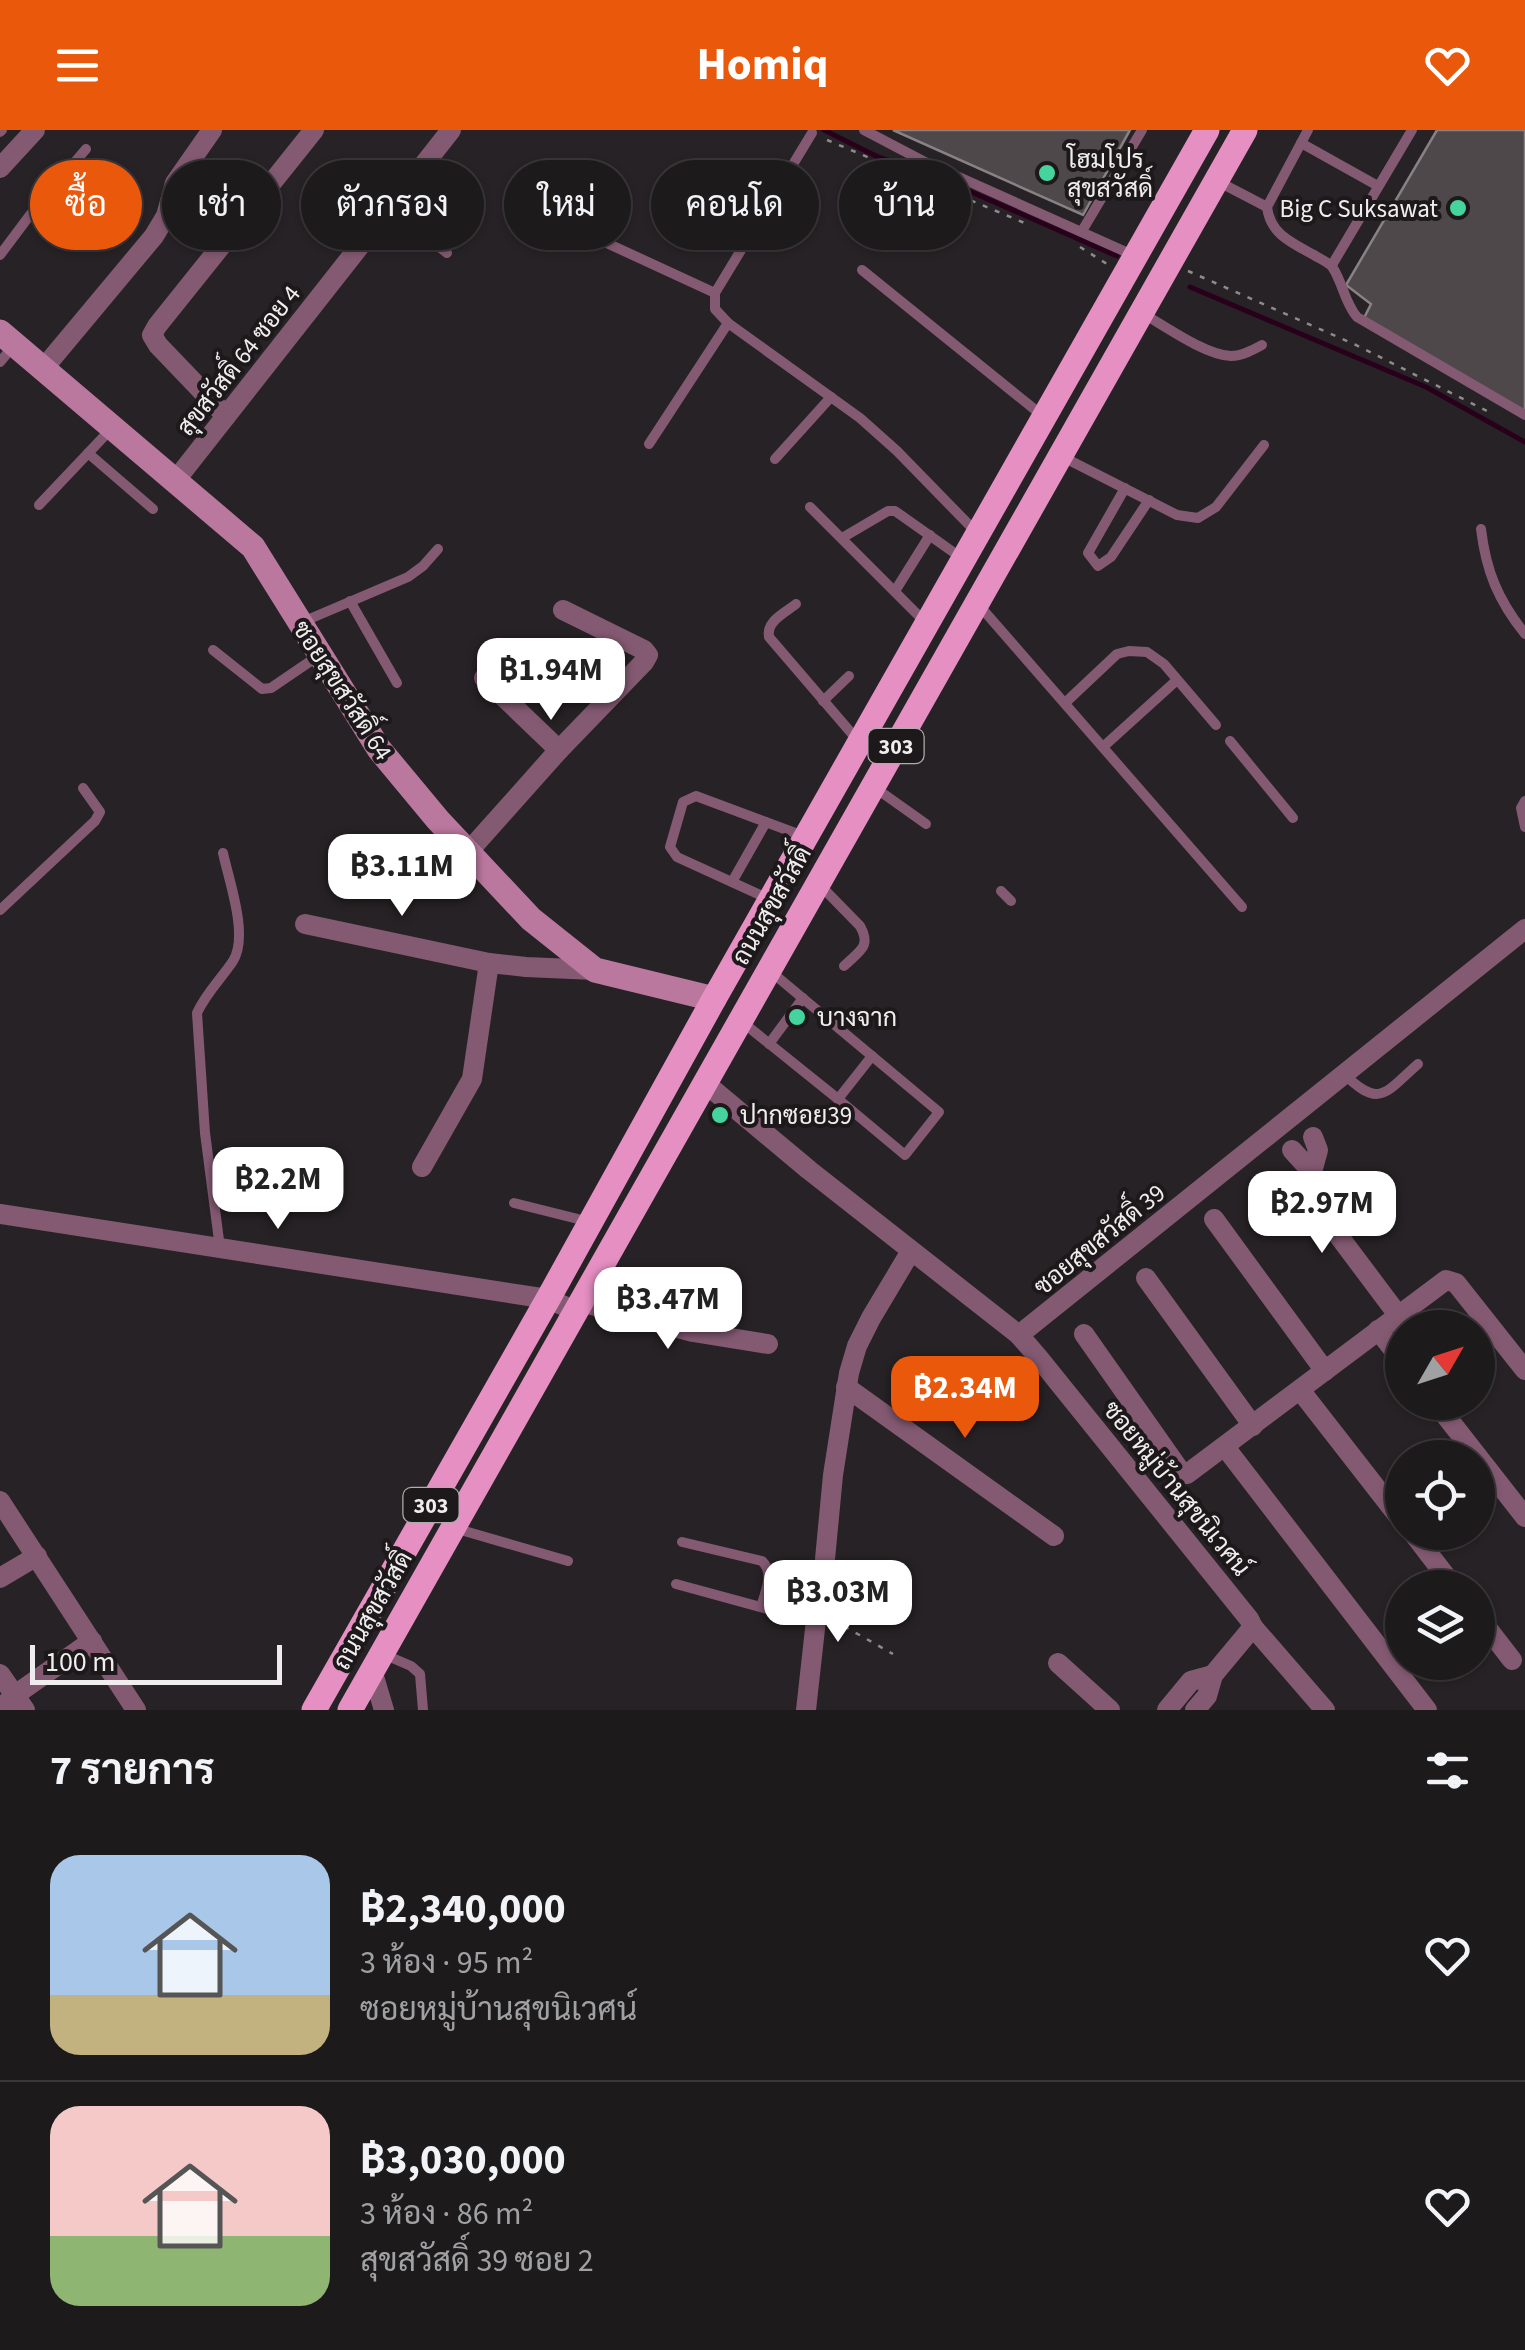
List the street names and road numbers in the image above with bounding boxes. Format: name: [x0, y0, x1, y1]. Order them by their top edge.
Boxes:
street label: สุขสวัสดิ์ 64 ซอย 4: [164, 274, 309, 444]
street label: ซอยสุขสวัสดิ์ 64: [283, 610, 406, 768]
road number: 303: [868, 729, 924, 763]
street label: ถนนสุขสวัสดิ์: [718, 836, 821, 972]
street label: ซอยสุขสวัสดิ์ 39: [1022, 1171, 1173, 1304]
street label: ซอยหมู่บ้านสุขนิเวศน์: [1094, 1393, 1258, 1584]
road number: 303: [404, 1488, 458, 1522]
street label: ถนนสุขสวัสดิ์: [319, 1541, 422, 1677]

